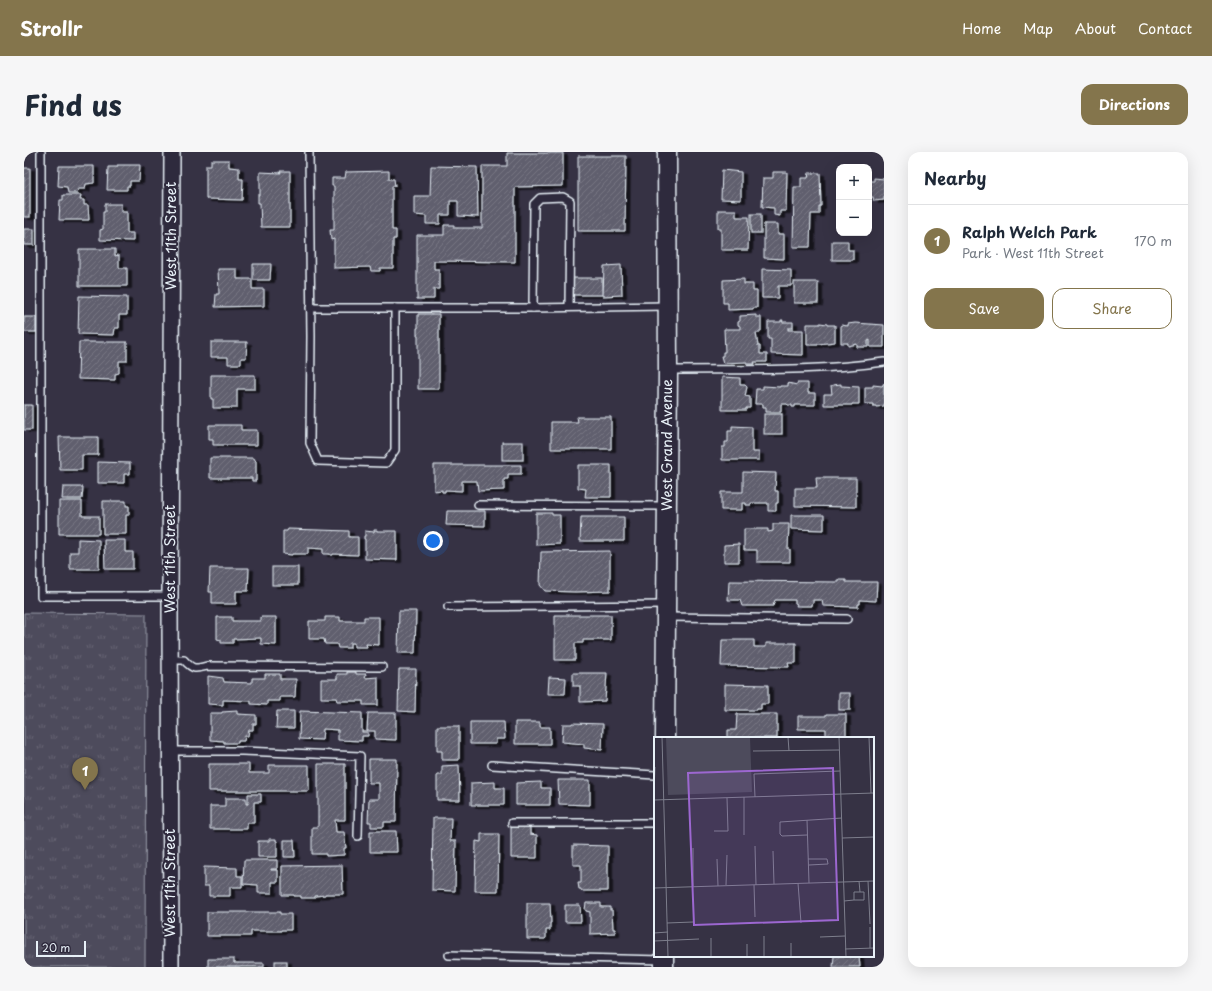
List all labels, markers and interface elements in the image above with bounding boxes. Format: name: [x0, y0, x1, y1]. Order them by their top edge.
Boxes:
text: Strollr: [20, 14, 83, 42]
text: Home: [962, 18, 1001, 39]
text: Map: [1023, 18, 1053, 39]
text: About: [1075, 18, 1116, 39]
text: Contact: [1138, 18, 1192, 39]
text: Find us: [24, 83, 122, 126]
button: Directions: [1081, 84, 1188, 125]
map controls: [836, 164, 872, 236]
button: +: [836, 164, 872, 200]
text: Nearby: [924, 165, 986, 191]
street label: West 11th Street: [160, 181, 181, 290]
button: −: [836, 200, 872, 236]
text: Ralph Welch Park: [962, 220, 1097, 243]
text: 1: [934, 231, 940, 250]
text: 170 m: [1134, 231, 1172, 250]
text: Park · West 11th Street: [962, 243, 1104, 262]
button: Save: [924, 288, 1044, 329]
button: Share: [1052, 288, 1172, 329]
street label: West Grand Avenue: [656, 379, 677, 511]
street label: West 11th Street: [159, 504, 180, 613]
your location: [423, 531, 443, 551]
inset map: [654, 737, 874, 957]
pin: 1: [72, 757, 98, 790]
street label: West 11th Street: [159, 828, 180, 937]
scale bar: [36, 939, 86, 958]
text: 20 m: [42, 939, 70, 956]

